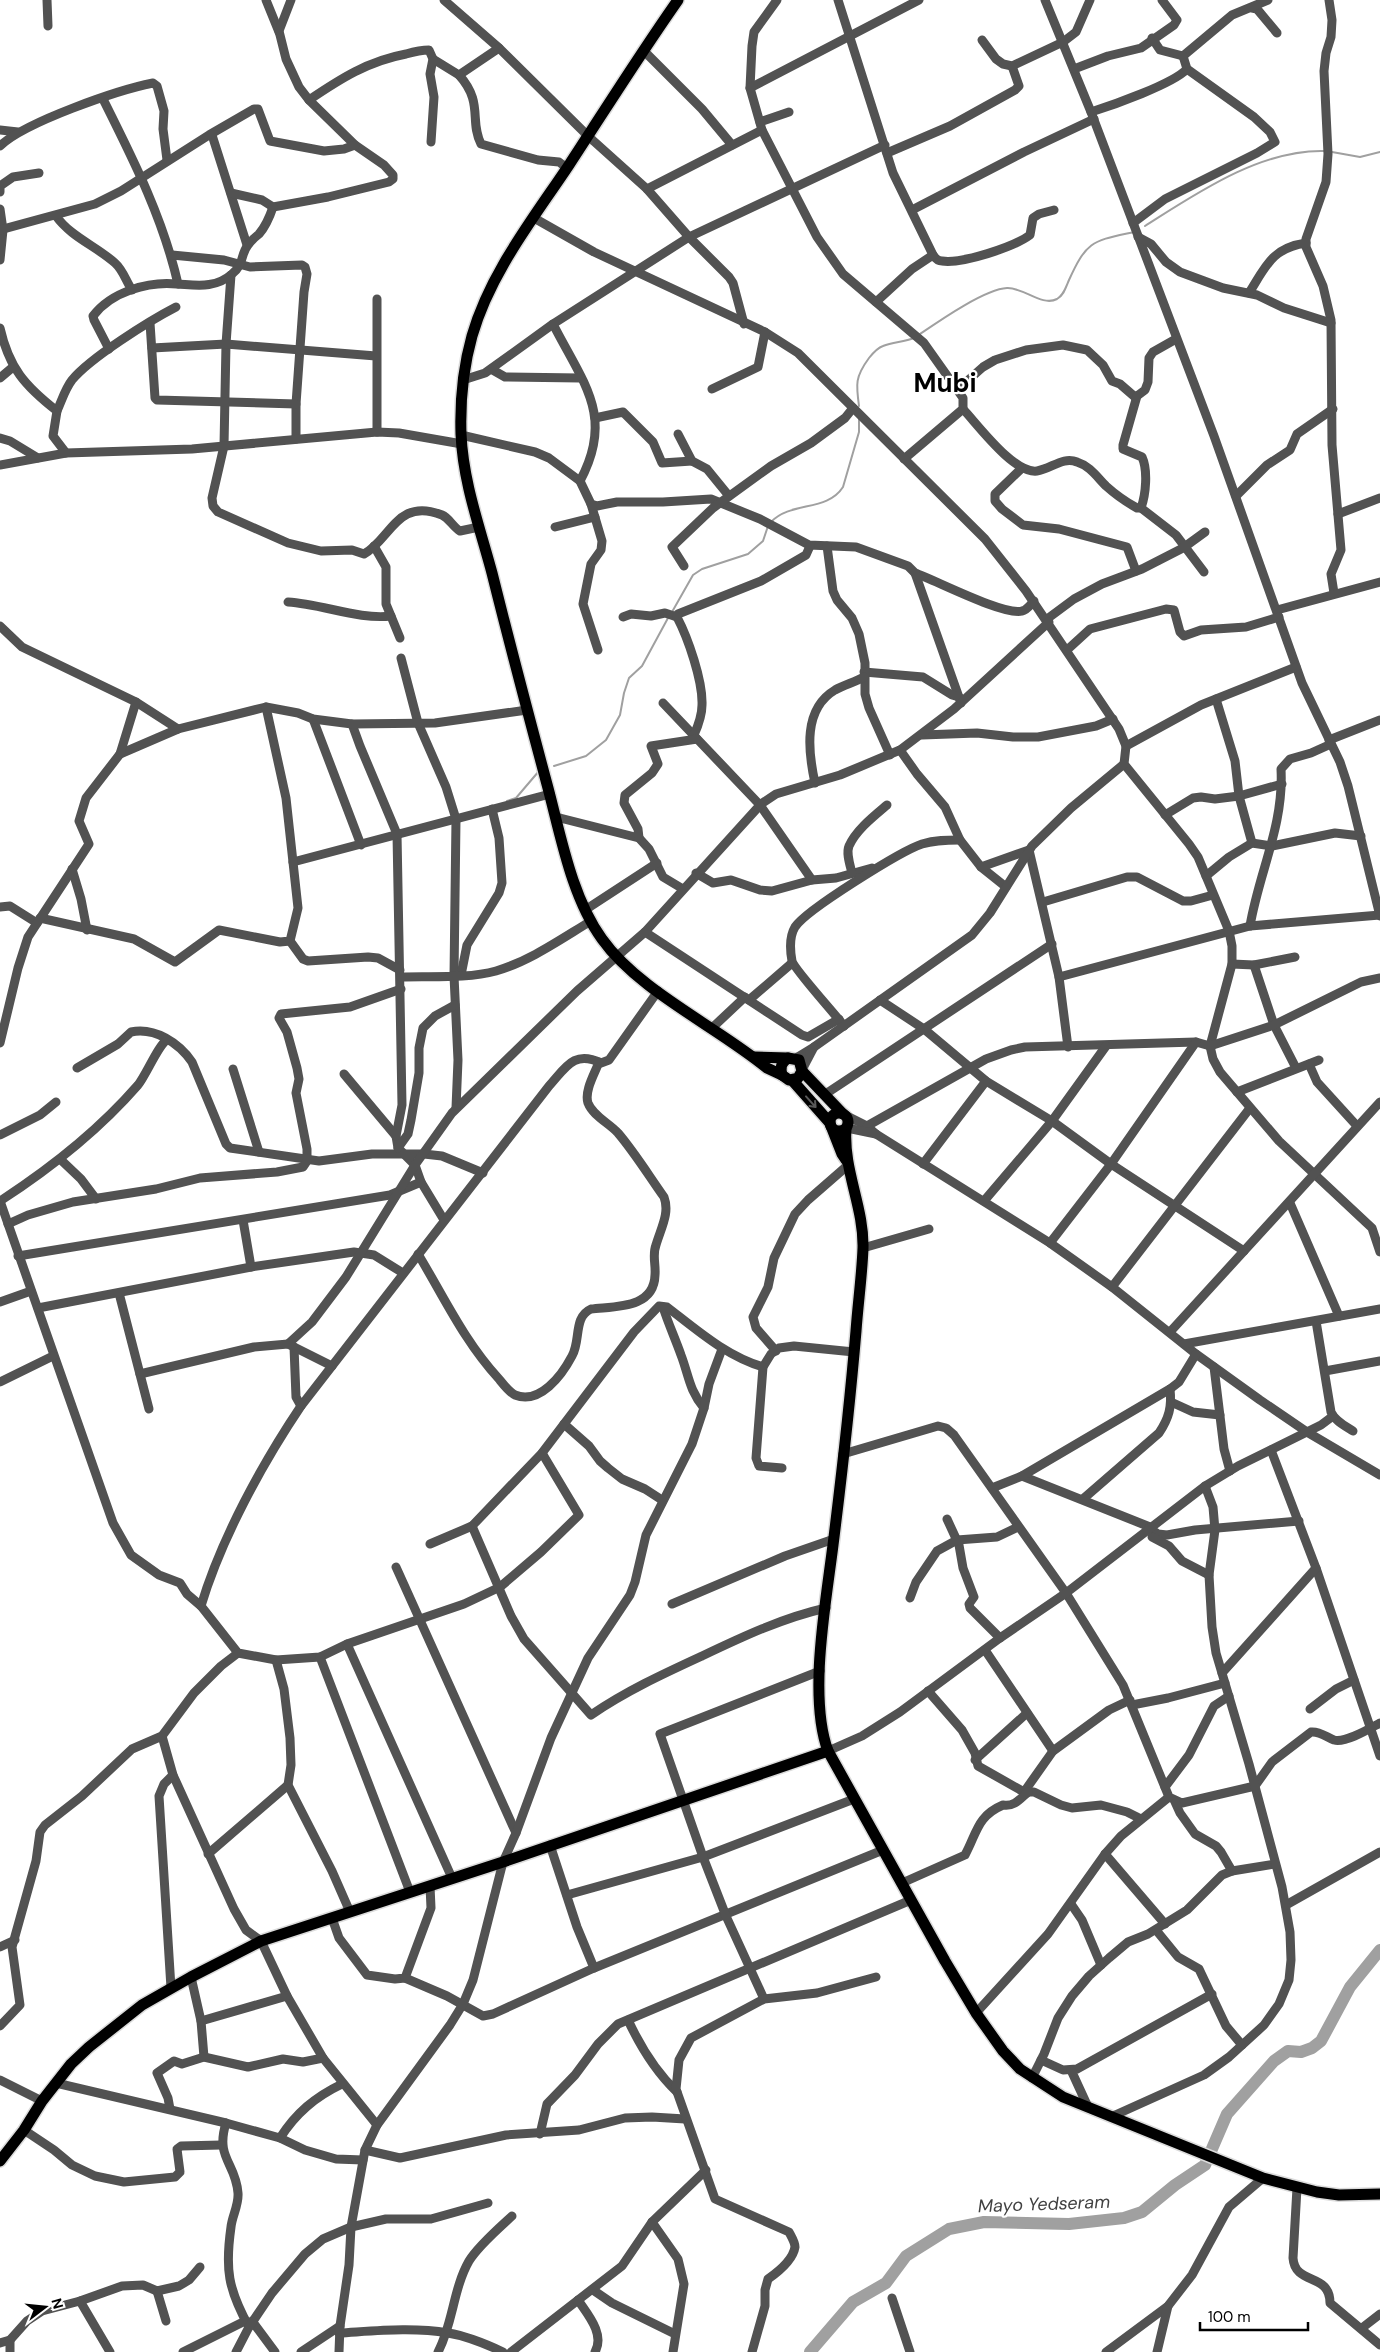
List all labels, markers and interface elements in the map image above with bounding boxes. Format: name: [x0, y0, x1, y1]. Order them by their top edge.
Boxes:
district label: Mubi: [913, 366, 977, 400]
one-way arrow: [805, 1095, 817, 1108]
water label: Mayo Yedseram: [977, 2190, 1111, 2218]
north arrow: [20, 2282, 70, 2332]
text: N: [47, 2296, 68, 2311]
scale bar: [1200, 2300, 1308, 2332]
text: 100 m: [1208, 2307, 1251, 2327]

